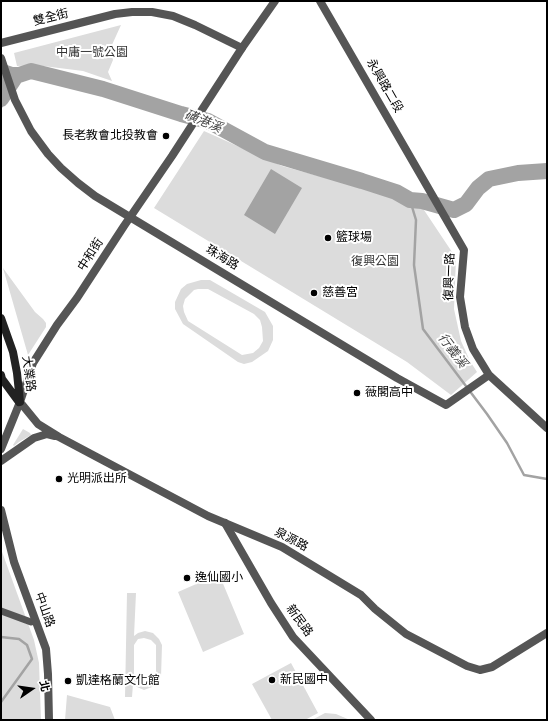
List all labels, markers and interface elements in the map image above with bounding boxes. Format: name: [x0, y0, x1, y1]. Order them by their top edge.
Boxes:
street label: 雙全街: [32, 7, 70, 29]
park label: 中庸一號公園: [56, 46, 128, 60]
street label: 永興路二段: [363, 56, 405, 116]
water label: 磺港溪: [182, 107, 224, 137]
place label: 長老教會北投教會: [62, 129, 158, 143]
marker: 長老教會北投教會: [161, 131, 171, 141]
place label: 籃球場: [336, 231, 372, 245]
marker: 籃球場: [323, 233, 333, 243]
street label: 中和街: [75, 236, 107, 274]
street label: 珠海路: [203, 243, 241, 273]
street label: 復興一路: [442, 253, 458, 301]
park label: 復興公園: [351, 255, 399, 269]
place label: 慈善宮: [322, 286, 358, 300]
marker: 慈善宮: [309, 288, 319, 298]
water label: 行義溪: [434, 331, 470, 371]
street label: 大業路: [18, 355, 38, 393]
place label: 薇閣高中: [365, 386, 413, 400]
marker: 薇閣高中: [352, 388, 362, 398]
place label: 光明派出所: [67, 472, 127, 486]
marker: 光明派出所: [54, 474, 64, 484]
street label: 泉源路: [272, 525, 310, 555]
place label: 逸仙國小: [195, 571, 243, 585]
marker: 逸仙國小: [182, 573, 192, 583]
street label: 中山路: [31, 591, 57, 629]
street label: 新民路: [283, 602, 315, 640]
north arrow: [12, 669, 52, 709]
place label: 新民國中: [280, 673, 328, 687]
place label: 凱達格蘭文化館: [76, 674, 160, 688]
marker: 新民國中: [267, 675, 277, 685]
marker: 凱達格蘭文化館: [63, 676, 73, 686]
text: 北: [37, 679, 52, 693]

